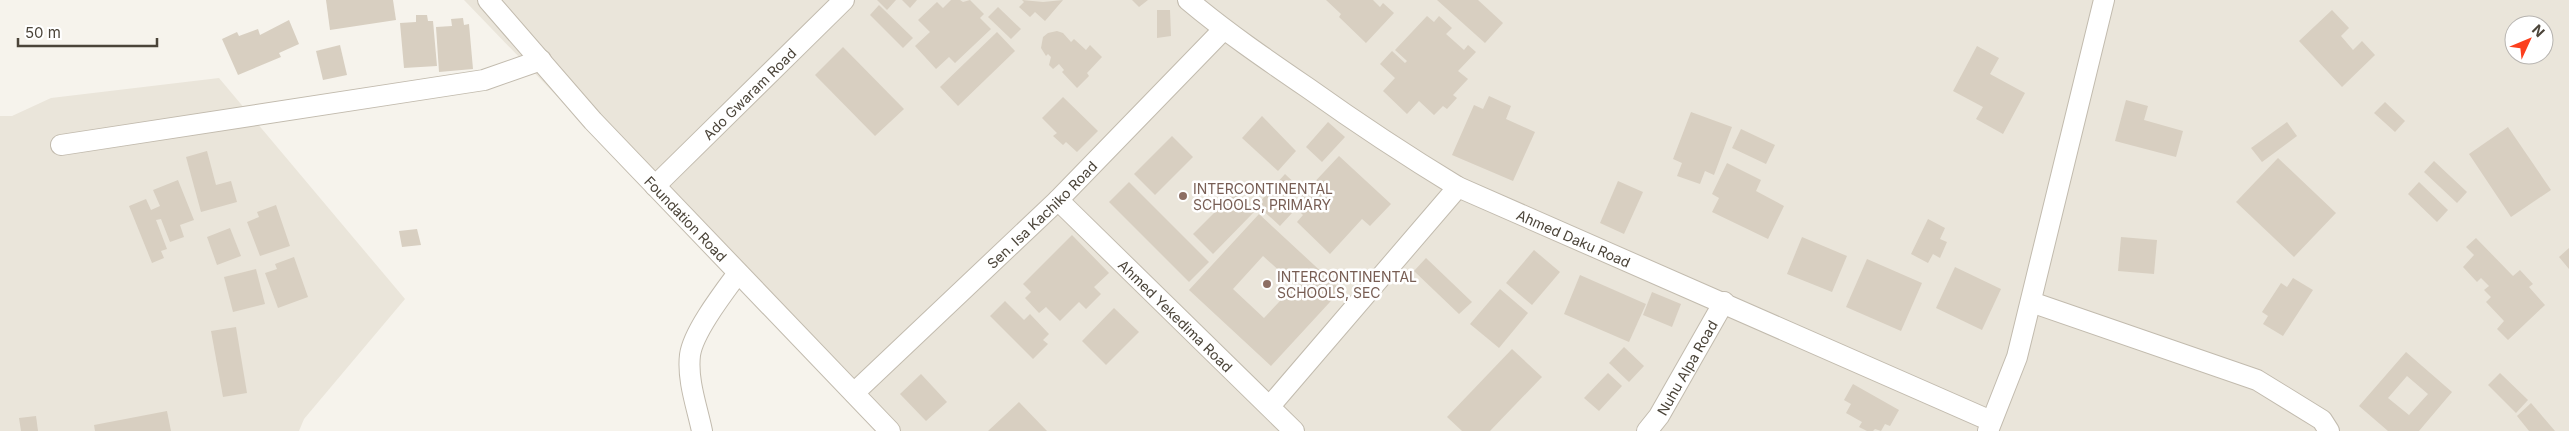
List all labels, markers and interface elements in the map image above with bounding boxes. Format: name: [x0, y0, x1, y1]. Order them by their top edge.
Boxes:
scale bar: [18, 15, 156, 47]
north arrow: [2504, 15, 2554, 65]
text: N: [2529, 21, 2549, 40]
text: 50 m: [25, 23, 61, 42]
street label: Ado Gwaram Road: [699, 44, 799, 143]
street label: Sen. Isa Kachiko Road: [983, 157, 1100, 272]
street label: Foundation Road: [642, 172, 731, 264]
place label: INTERCONTINENTAL SCHOOLS, PRIMARY: [1193, 180, 1333, 213]
marker: INTERCONTINENTAL SCHOOLS, PRIMARY: [1177, 190, 1189, 202]
street label: Ahmed Daku Road: [1514, 205, 1633, 270]
street label: Ahmed Yekedima Road: [1115, 256, 1236, 375]
place label: INTERCONTINENTAL SCHOOLS, SEC: [1277, 268, 1417, 301]
marker: INTERCONTINENTAL SCHOOLS, SEC: [1261, 278, 1273, 290]
street label: Nuhu Alpa Road: [1653, 317, 1720, 418]

